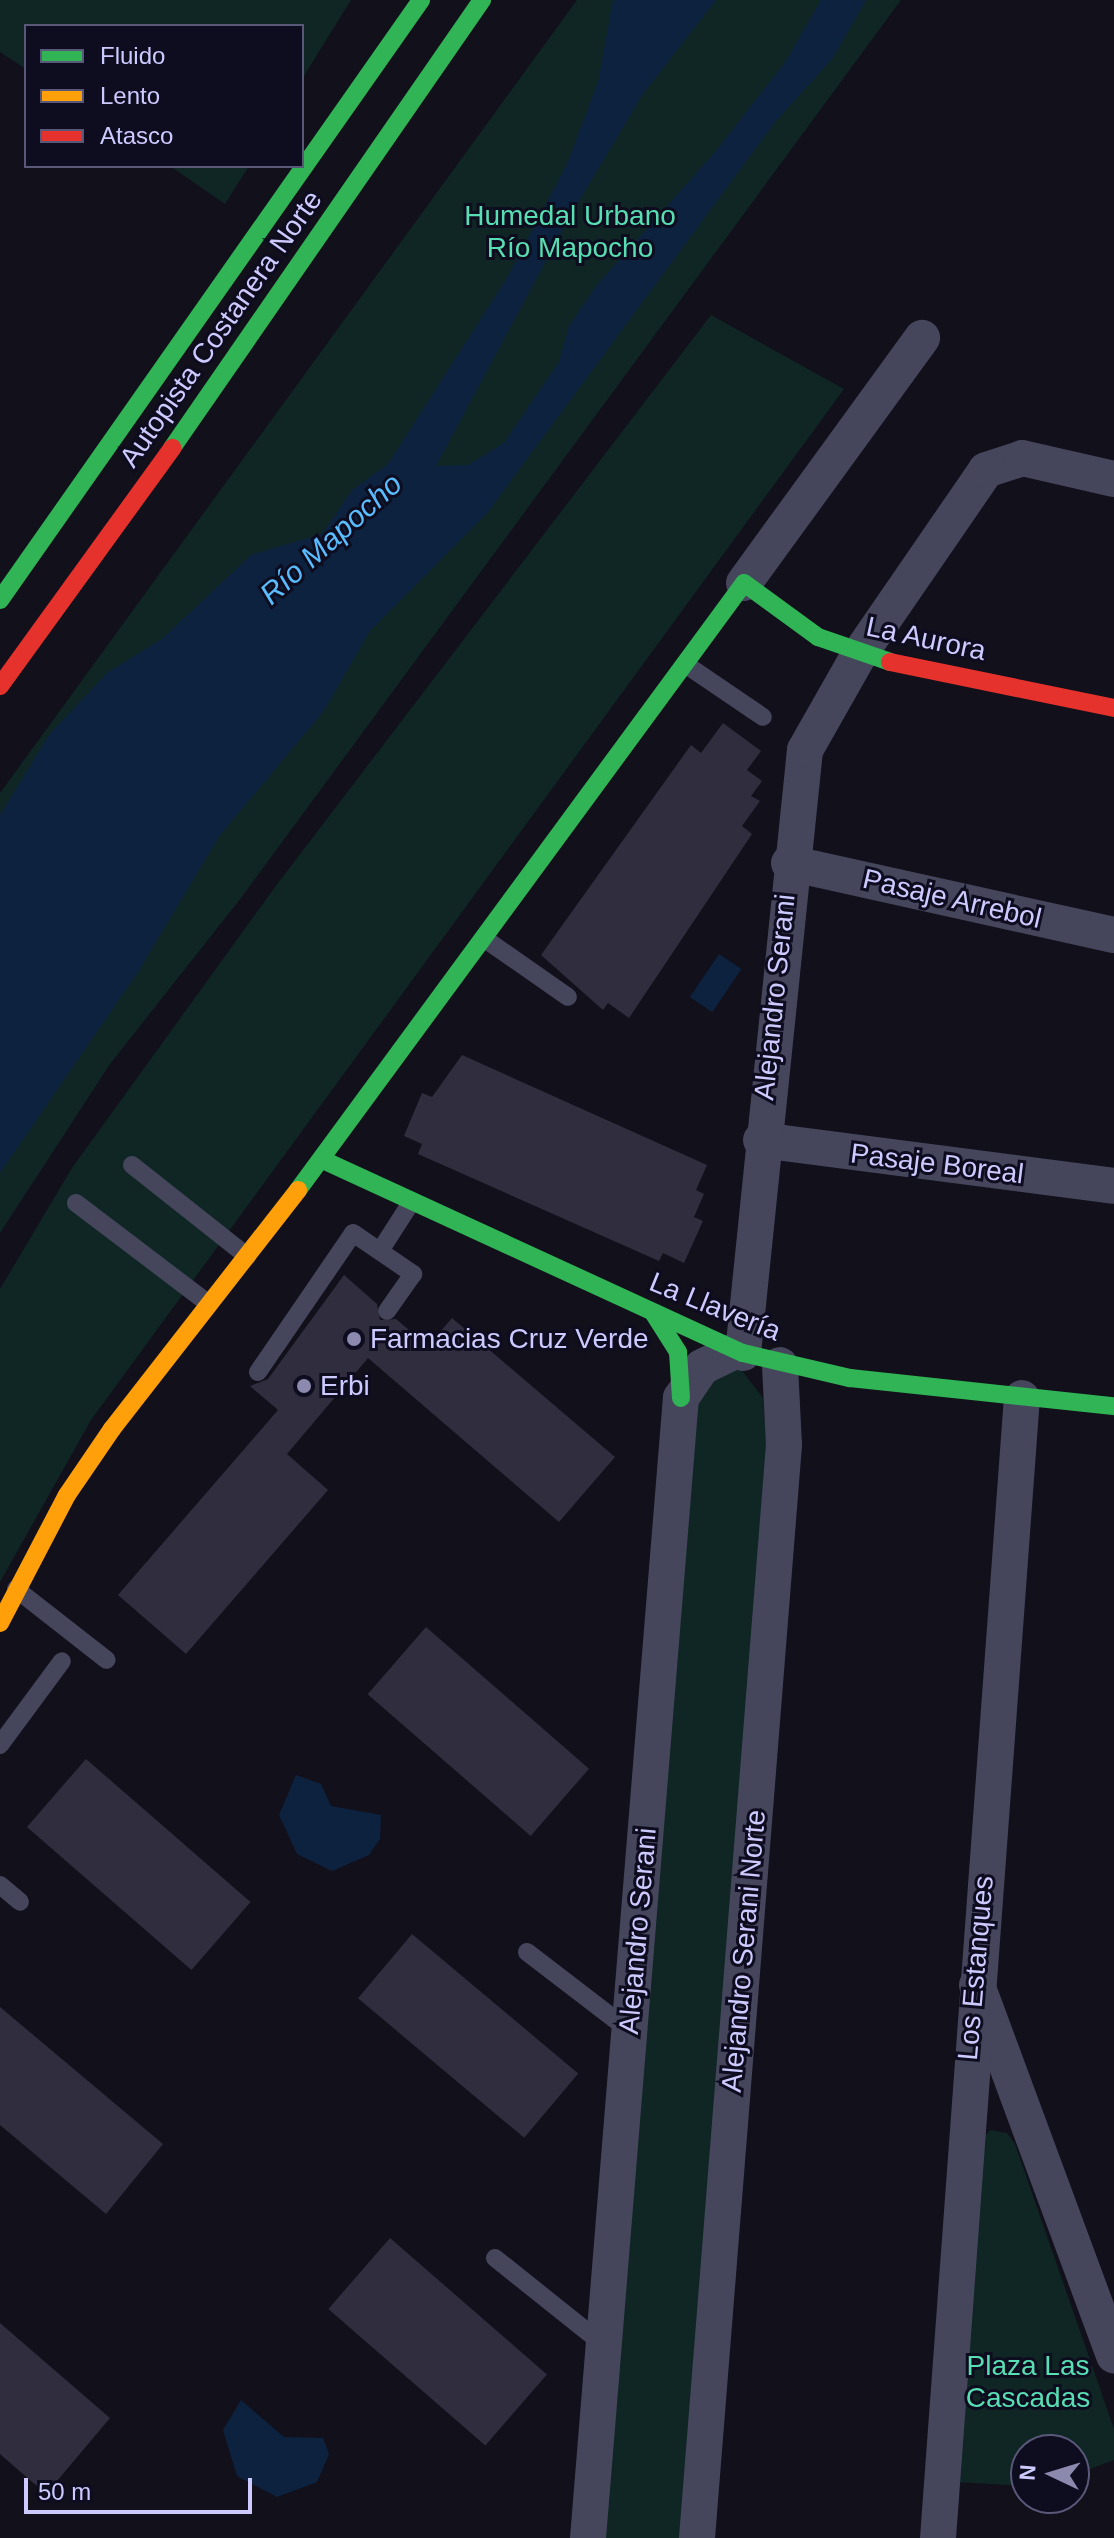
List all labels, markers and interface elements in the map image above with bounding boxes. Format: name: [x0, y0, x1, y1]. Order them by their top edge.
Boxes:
legend: [24, 24, 304, 168]
text: Fluido: [100, 42, 165, 69]
text: Lento: [100, 82, 160, 109]
text: Atasco: [100, 122, 173, 149]
street label: Autopista Costanera Norte: [113, 184, 329, 474]
park label: Humedal Urbano Río Mapocho: [464, 199, 676, 265]
water label: Río Mapocho: [253, 466, 409, 612]
street label: La Aurora: [862, 610, 990, 668]
street label: Pasaje Arrebol: [859, 862, 1045, 936]
street label: Alejandro Serani: [747, 892, 803, 1102]
street label: Pasaje Boreal: [848, 1137, 1026, 1191]
street label: La Llavería: [644, 1265, 786, 1349]
place label: Farmacias Cruz Verde: [370, 1322, 649, 1356]
marker: Farmacias Cruz Verde: [345, 1330, 363, 1348]
place label: Erbi: [320, 1369, 370, 1403]
marker: Erbi: [295, 1377, 313, 1395]
street label: Alejandro Serani Norte: [715, 1808, 773, 2094]
street label: Alejandro Serani: [612, 1826, 664, 2036]
street label: Los Estanques: [951, 1874, 1001, 2062]
park label: Plaza Las Cascadas: [966, 2349, 1090, 2415]
north arrow: [1010, 2434, 1090, 2514]
scale bar: [28, 2462, 256, 2512]
text: N: [1015, 2464, 1041, 2481]
text: 50 m: [38, 2478, 91, 2505]

